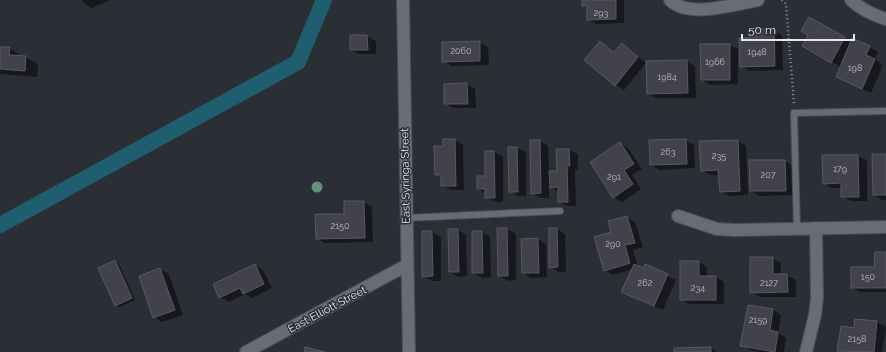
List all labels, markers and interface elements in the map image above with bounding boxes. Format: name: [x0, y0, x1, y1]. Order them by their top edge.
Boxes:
house number: 293: [594, 8, 609, 18]
scale bar: [742, 16, 854, 42]
text: 50 m: [748, 23, 776, 37]
house number: 2060: [450, 46, 472, 56]
house number: 1948: [747, 47, 767, 57]
house number: 1966: [705, 57, 726, 67]
house number: 198: [848, 63, 862, 73]
house number: 1984: [657, 72, 677, 82]
street label: East Syringa Street: [398, 128, 413, 224]
house number: 263: [661, 147, 676, 157]
house number: 235: [712, 151, 726, 161]
house number: 179: [833, 164, 847, 174]
house number: 207: [761, 170, 776, 180]
house number: 291: [607, 172, 621, 182]
house number: 2150: [331, 221, 350, 231]
house number: 290: [605, 239, 621, 249]
house number: 150: [861, 272, 876, 282]
house number: 262: [638, 278, 653, 288]
house number: 2127: [760, 278, 778, 288]
street label: East Elliott Street: [286, 283, 369, 336]
house number: 234: [691, 283, 705, 293]
house number: 2159: [749, 315, 767, 325]
house number: 2158: [848, 334, 866, 344]

